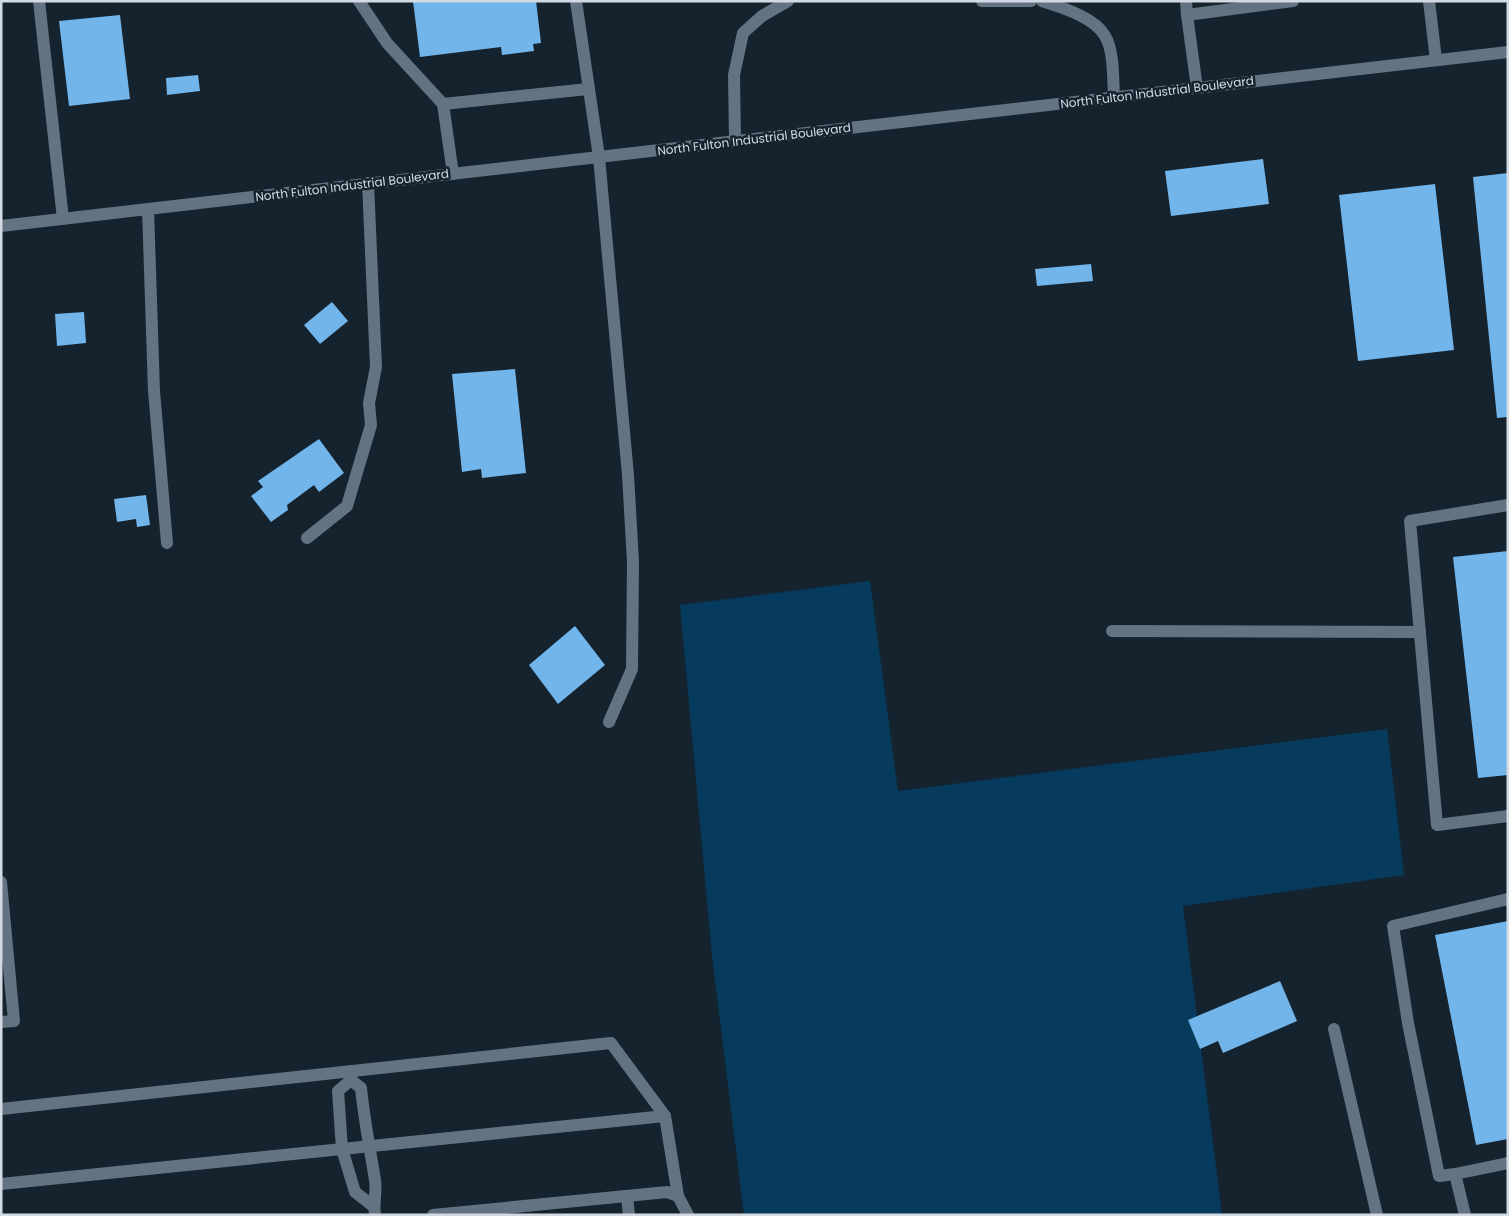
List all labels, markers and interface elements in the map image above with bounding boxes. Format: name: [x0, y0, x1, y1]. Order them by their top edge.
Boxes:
street label: North Fulton Industrial Boulevard: [1059, 72, 1255, 112]
street label: North Fulton Industrial Boulevard: [656, 119, 852, 159]
street label: North Fulton Industrial Boulevard: [254, 165, 450, 205]

